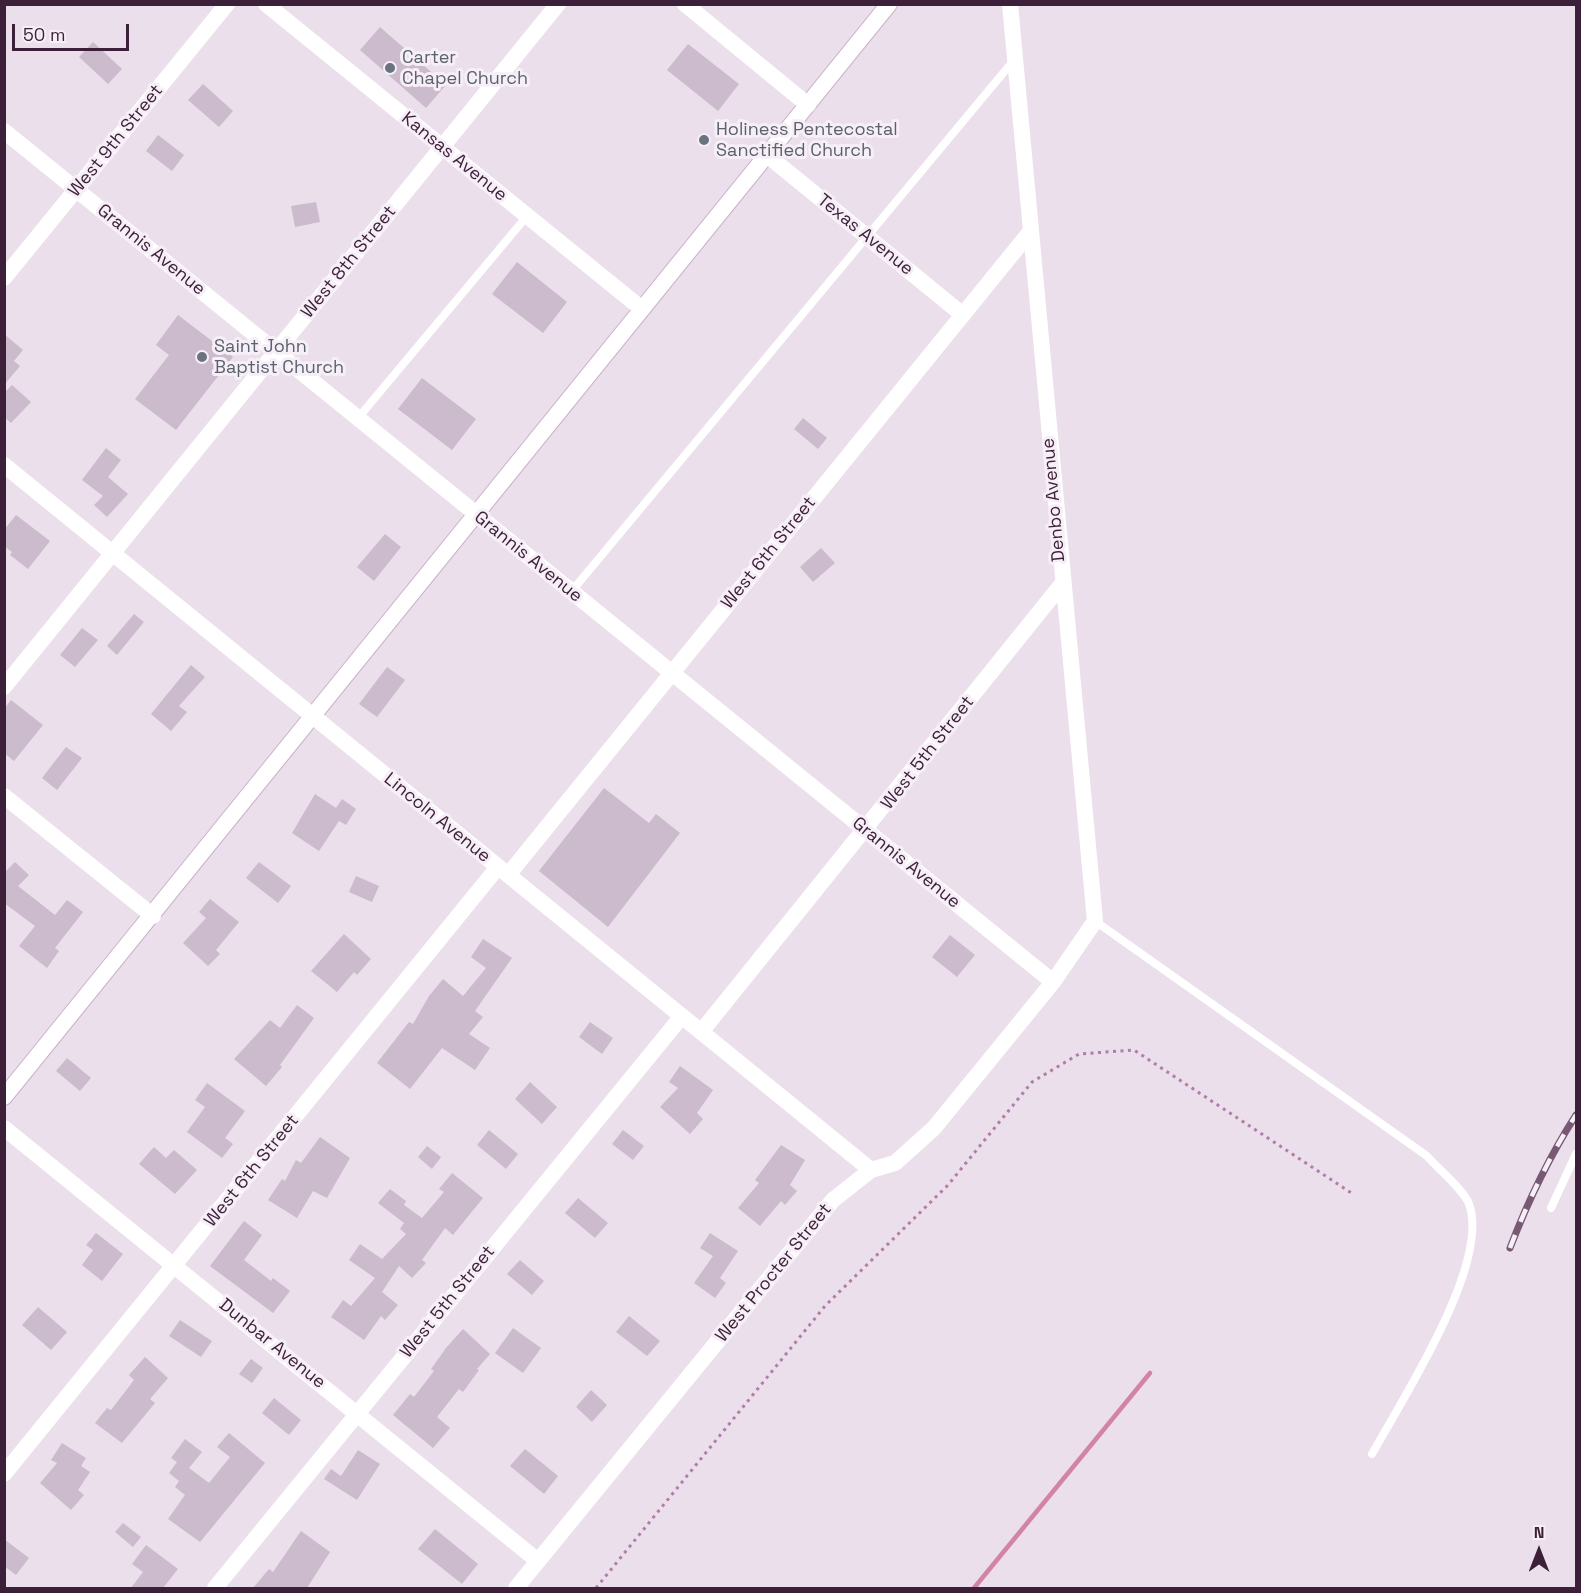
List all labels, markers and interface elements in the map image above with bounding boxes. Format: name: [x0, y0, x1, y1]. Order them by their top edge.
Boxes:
scale bar: [15, 12, 132, 50]
text: 50 m: [23, 23, 65, 46]
place label: Carter Chapel Church: [402, 47, 528, 90]
marker: Carter Chapel Church: [383, 61, 397, 75]
street label: West 9th Street: [64, 80, 168, 202]
street label: Kansas Avenue: [397, 108, 511, 206]
place label: Holiness Pentecostal Sanctified Church: [716, 119, 898, 162]
marker: Holiness Pentecostal Sanctified Church: [697, 133, 711, 147]
street label: Texas Avenue: [813, 190, 917, 280]
street label: Grannis Avenue: [93, 200, 209, 300]
street label: West 8th Street: [297, 201, 401, 323]
place label: Saint John Baptist Church: [214, 336, 344, 378]
marker: Saint John Baptist Church: [195, 350, 209, 364]
street label: Denbo Avenue: [1038, 437, 1070, 563]
street label: West 6th Street: [717, 492, 821, 614]
street label: Grannis Avenue: [470, 507, 586, 607]
street label: West 5th Street: [877, 692, 979, 814]
street label: Lincoln Avenue: [379, 768, 495, 868]
street label: Grannis Avenue: [848, 813, 964, 913]
street label: West 6th Street: [200, 1110, 304, 1232]
street label: West Procter Street: [711, 1199, 837, 1347]
street label: West 5th Street: [396, 1242, 500, 1362]
street label: Dunbar Avenue: [214, 1294, 330, 1394]
north arrow: [1509, 1521, 1569, 1581]
text: N: [1534, 1522, 1544, 1543]

